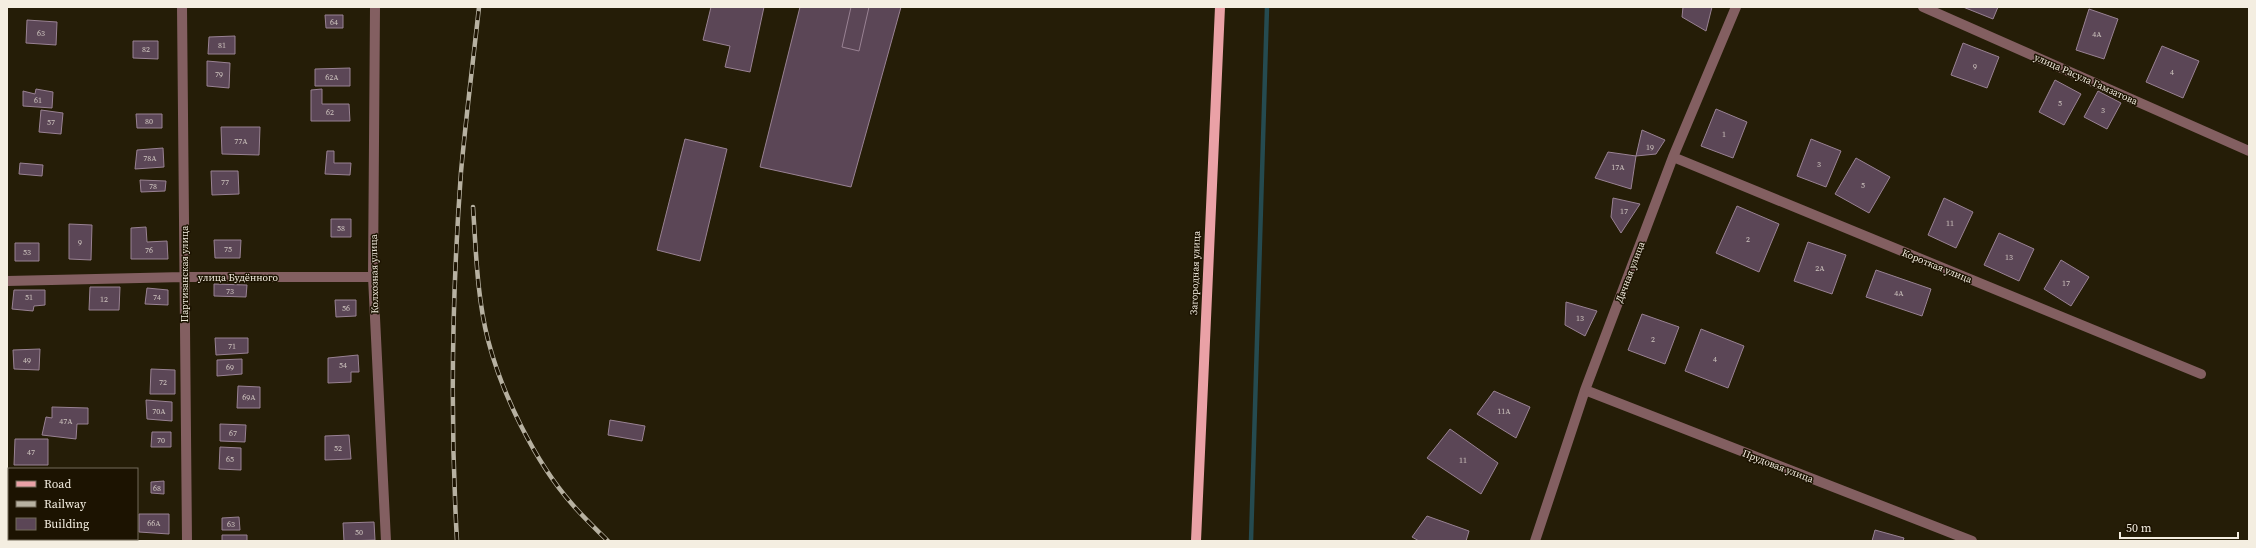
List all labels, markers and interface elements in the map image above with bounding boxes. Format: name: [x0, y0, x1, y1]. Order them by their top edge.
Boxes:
house number: 64: [330, 17, 338, 28]
house number: 63: [37, 28, 45, 39]
house number: 4А: [2092, 29, 2102, 40]
house number: 81: [218, 40, 226, 51]
house number: 82: [142, 44, 150, 55]
street label: улица Расула Гамзатова: [2032, 50, 2141, 108]
house number: 9: [1973, 61, 1977, 72]
house number: 4: [2170, 67, 2174, 78]
house number: 79: [215, 69, 223, 80]
house number: 62А: [325, 72, 339, 83]
house number: 61: [34, 95, 42, 106]
house number: 5: [2058, 98, 2062, 109]
house number: 3: [2101, 105, 2105, 116]
house number: 62: [326, 107, 334, 118]
house number: 80: [145, 116, 153, 127]
house number: 57: [47, 117, 55, 128]
house number: 1: [1722, 129, 1726, 140]
house number: 77А: [234, 136, 248, 147]
house number: 19: [1646, 142, 1654, 153]
house number: 78А: [143, 153, 157, 164]
house number: 3: [1817, 159, 1821, 170]
house number: 17А: [1611, 162, 1625, 173]
house number: 77: [221, 177, 229, 188]
house number: 5: [1861, 180, 1865, 191]
house number: 78: [149, 181, 157, 192]
house number: 17: [1620, 206, 1628, 217]
house number: 11: [1946, 218, 1954, 229]
house number: 58: [337, 223, 345, 234]
street label: Партизанская улица: [178, 225, 191, 322]
street label: Загородная улица: [1187, 230, 1203, 315]
street label: Колхозная улица: [367, 233, 381, 314]
house number: 2: [1746, 234, 1750, 245]
house number: 9: [78, 237, 82, 248]
street label: Дачная улица: [1612, 239, 1648, 304]
house number: 75: [224, 244, 232, 255]
house number: 76: [145, 245, 153, 256]
street label: Короткая улица: [1900, 246, 1975, 286]
house number: 53: [23, 247, 31, 258]
house number: 13: [2005, 252, 2013, 263]
house number: 2А: [1815, 263, 1825, 274]
street label: улица Будённого: [198, 271, 278, 284]
house number: 17: [2062, 278, 2070, 289]
house number: 73: [226, 286, 234, 297]
house number: 4А: [1894, 288, 1904, 299]
house number: 51: [25, 292, 33, 303]
house number: 74: [153, 292, 161, 303]
house number: 12: [100, 294, 108, 305]
house number: 56: [342, 303, 350, 314]
house number: 13: [1576, 313, 1584, 324]
house number: 2: [1651, 334, 1655, 345]
house number: 71: [228, 341, 236, 352]
house number: 4: [1713, 354, 1717, 365]
house number: 49: [23, 355, 31, 366]
house number: 54: [339, 360, 347, 371]
house number: 69: [226, 362, 234, 373]
house number: 72: [159, 377, 167, 388]
house number: 69А: [242, 392, 256, 403]
house number: 70А: [152, 406, 166, 417]
house number: 11А: [1497, 406, 1511, 417]
house number: 47А: [59, 416, 73, 427]
house number: 67: [229, 428, 237, 439]
house number: 70: [157, 435, 165, 446]
house number: 52: [334, 443, 342, 454]
street label: Прудовая улица: [1741, 446, 1816, 486]
house number: 47: [27, 447, 35, 458]
house number: 65: [226, 454, 234, 465]
house number: 11: [1459, 455, 1467, 466]
legend: [8, 468, 138, 540]
text: Road: [44, 476, 71, 492]
house number: 68: [153, 483, 161, 494]
text: Railway: [44, 496, 87, 512]
scale bar: [2120, 514, 2238, 540]
text: Building: [44, 516, 89, 532]
house number: 66А: [147, 518, 161, 529]
house number: 63: [227, 519, 235, 530]
text: 50 m: [2126, 520, 2152, 536]
house number: 50: [355, 527, 363, 538]

